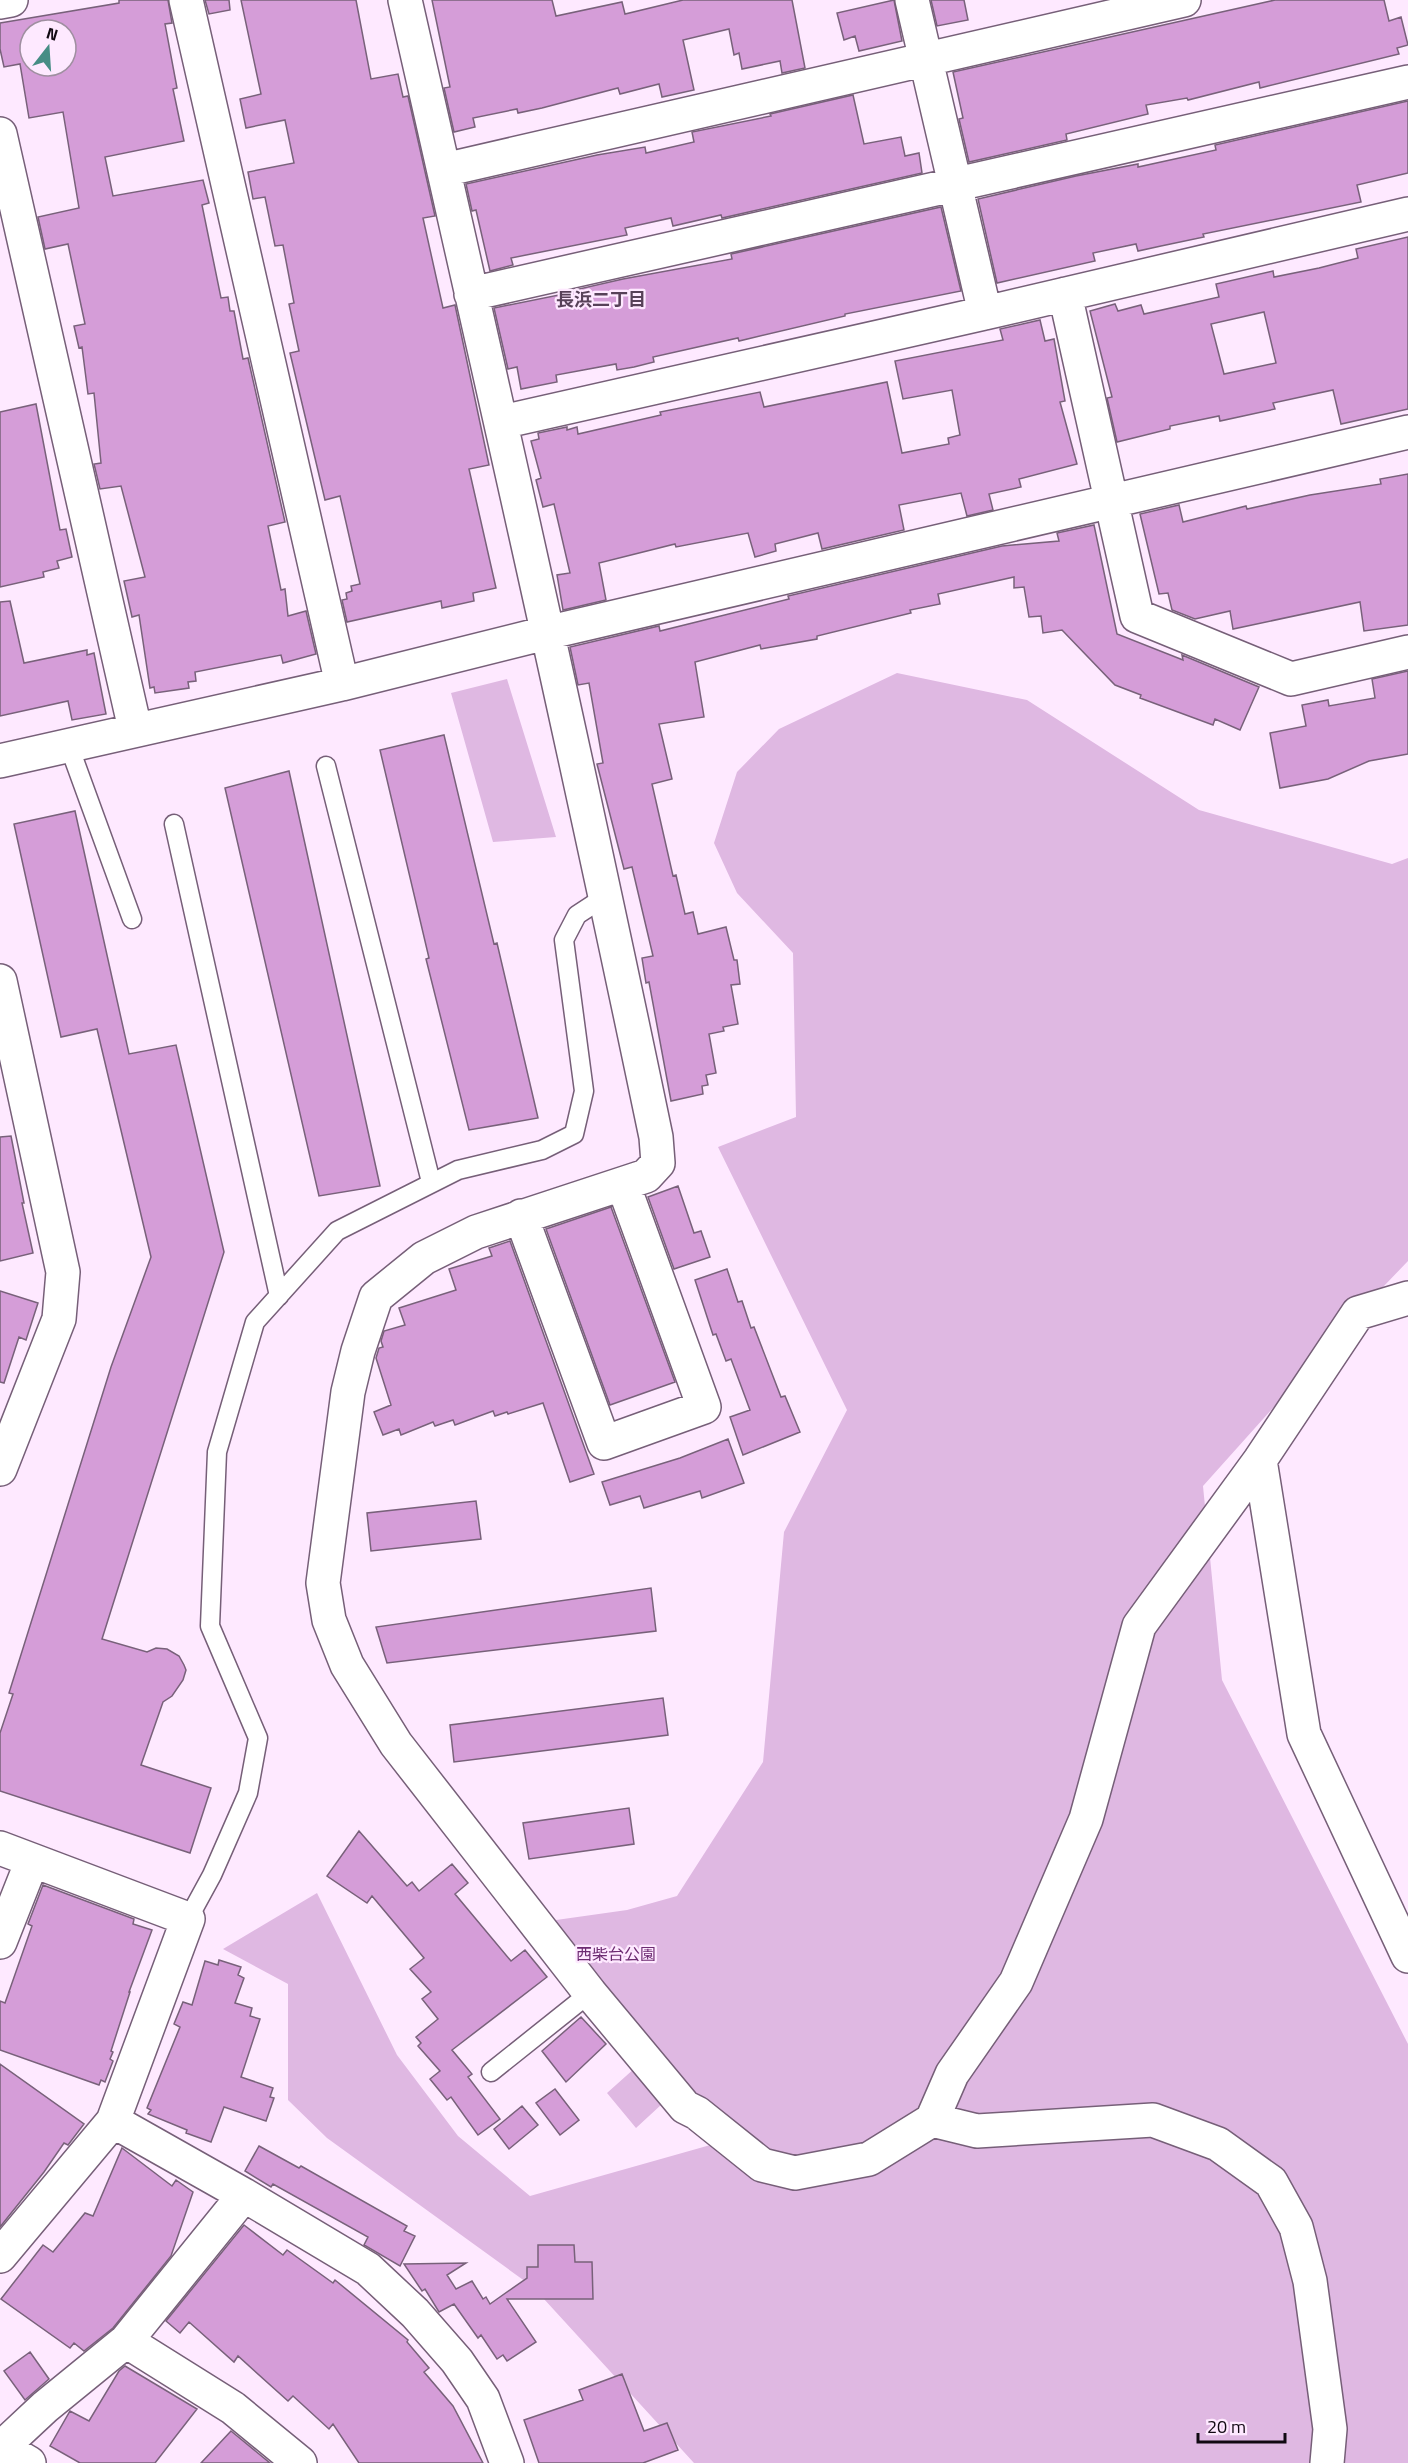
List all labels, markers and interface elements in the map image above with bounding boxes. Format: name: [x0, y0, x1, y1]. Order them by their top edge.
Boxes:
north arrow: [18, 18, 78, 78]
text: N: [44, 21, 61, 47]
district label: 長浜二丁目: [556, 286, 646, 313]
park label: 西柴台公園: [576, 1942, 656, 1966]
scale bar: [1198, 2406, 1285, 2444]
text: 20 m: [1207, 2413, 1246, 2440]

